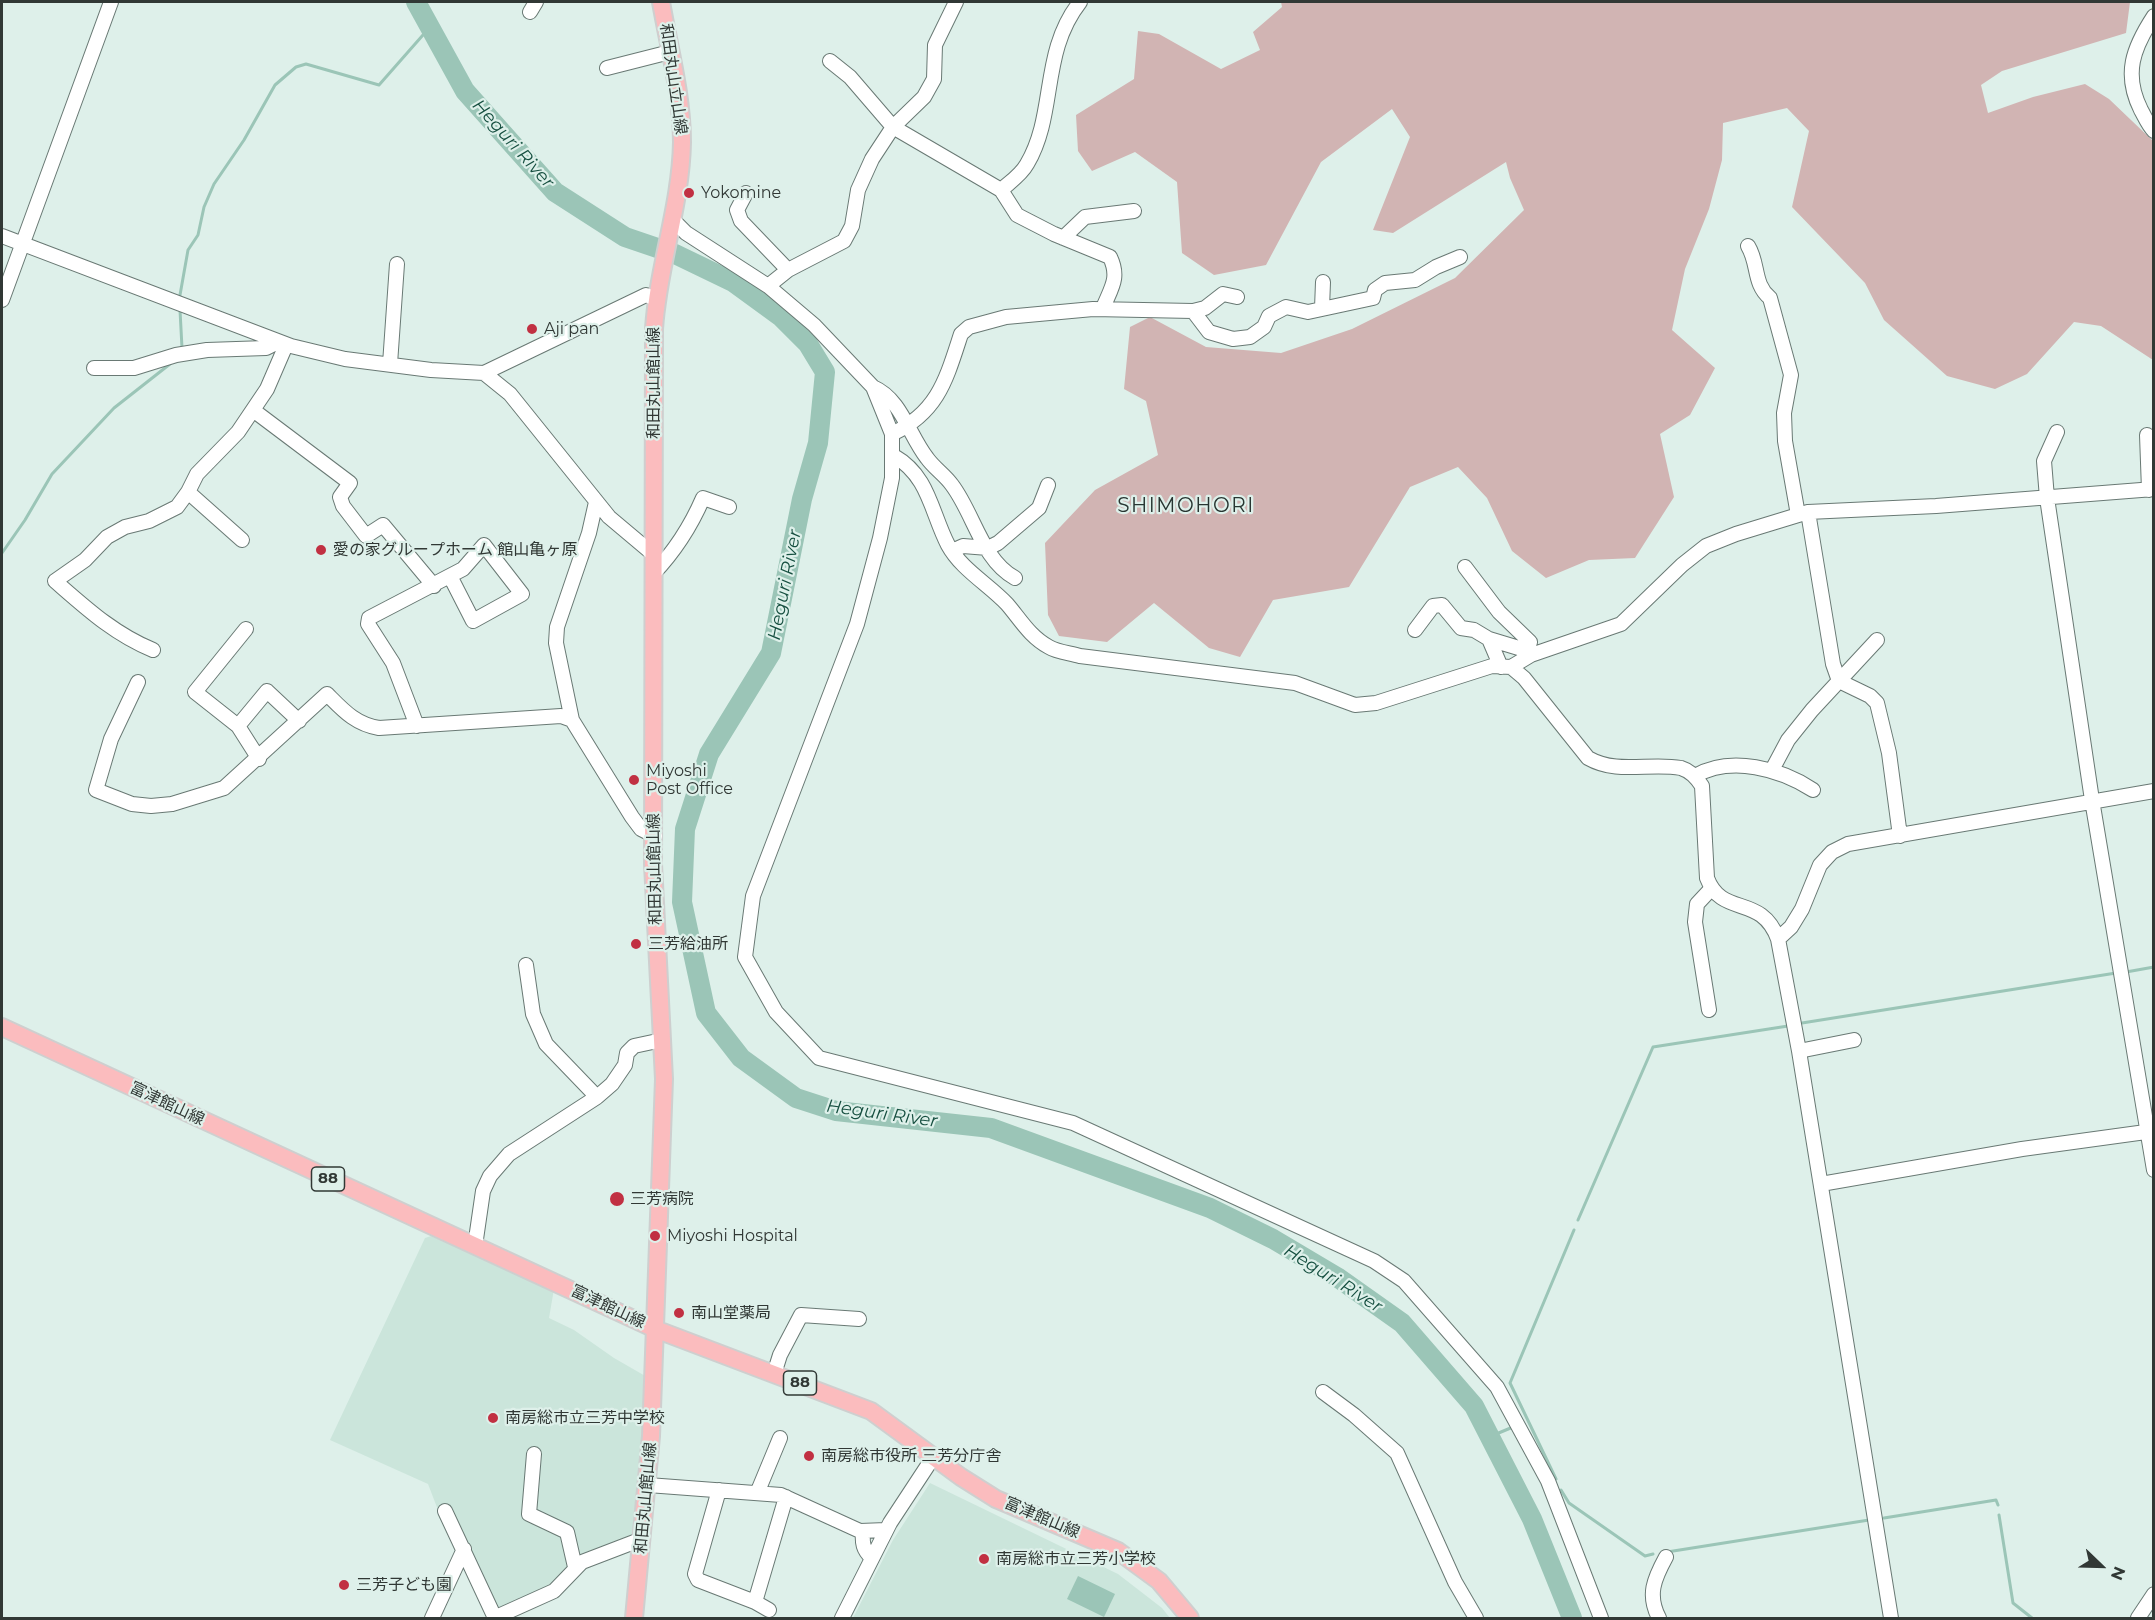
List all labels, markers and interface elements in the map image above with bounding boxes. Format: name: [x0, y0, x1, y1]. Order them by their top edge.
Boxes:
street label: 和田丸山立山線: [656, 22, 690, 136]
water label: Heguri River: [468, 95, 558, 193]
place label: Yokomine: [701, 183, 781, 203]
marker: Yokomine: [682, 186, 696, 200]
place label: Aji pan: [544, 319, 599, 339]
marker: Aji pan: [525, 322, 539, 336]
street label: 和田丸山館山線: [644, 327, 664, 439]
district label: SHIMOHORI: [1117, 494, 1255, 518]
water label: Heguri River: [764, 528, 806, 642]
place label: 愛の家グループホーム 館山亀ヶ原: [333, 540, 577, 560]
marker: 愛の家グループホーム 館山亀ヶ原: [314, 543, 328, 557]
place label: Miyoshi Post Office: [646, 761, 733, 799]
marker: Miyoshi Post Office: [627, 773, 641, 787]
street label: 和田丸山館山線: [644, 813, 666, 925]
place label: 三芳給油所: [648, 934, 728, 954]
marker: 三芳給油所: [629, 937, 643, 951]
street label: 富津館山線: [127, 1078, 207, 1130]
water label: Heguri River: [825, 1096, 939, 1132]
road number: 88: [312, 1167, 344, 1191]
place label: 三芳病院: [630, 1189, 694, 1209]
marker: 三芳病院: [608, 1190, 626, 1208]
place label: Miyoshi Hospital: [667, 1226, 798, 1246]
marker: Miyoshi Hospital: [648, 1229, 662, 1243]
water label: Heguri River: [1280, 1240, 1386, 1318]
street label: 富津館山線: [568, 1281, 648, 1333]
place label: 南山堂薬局: [691, 1303, 771, 1323]
marker: 南山堂薬局: [672, 1306, 686, 1320]
road number: 88: [784, 1371, 816, 1395]
place label: 南房総市立三芳中学校: [505, 1408, 665, 1428]
marker: 南房総市立三芳中学校: [486, 1411, 500, 1425]
street label: 和田丸山館山線: [632, 1441, 660, 1555]
place label: 南房総市役所 三芳分庁舎: [821, 1446, 1001, 1466]
marker: 南房総市役所 三芳分庁舎: [802, 1449, 816, 1463]
street label: 富津館山線: [1001, 1494, 1083, 1542]
north arrow: [2071, 1536, 2131, 1596]
place label: 南房総市立三芳小学校: [996, 1549, 1156, 1569]
marker: 南房総市立三芳小学校: [977, 1552, 991, 1566]
text: N: [2107, 1564, 2129, 1583]
place label: 三芳子ども園: [356, 1575, 452, 1595]
marker: 三芳子ども園: [337, 1578, 351, 1592]

